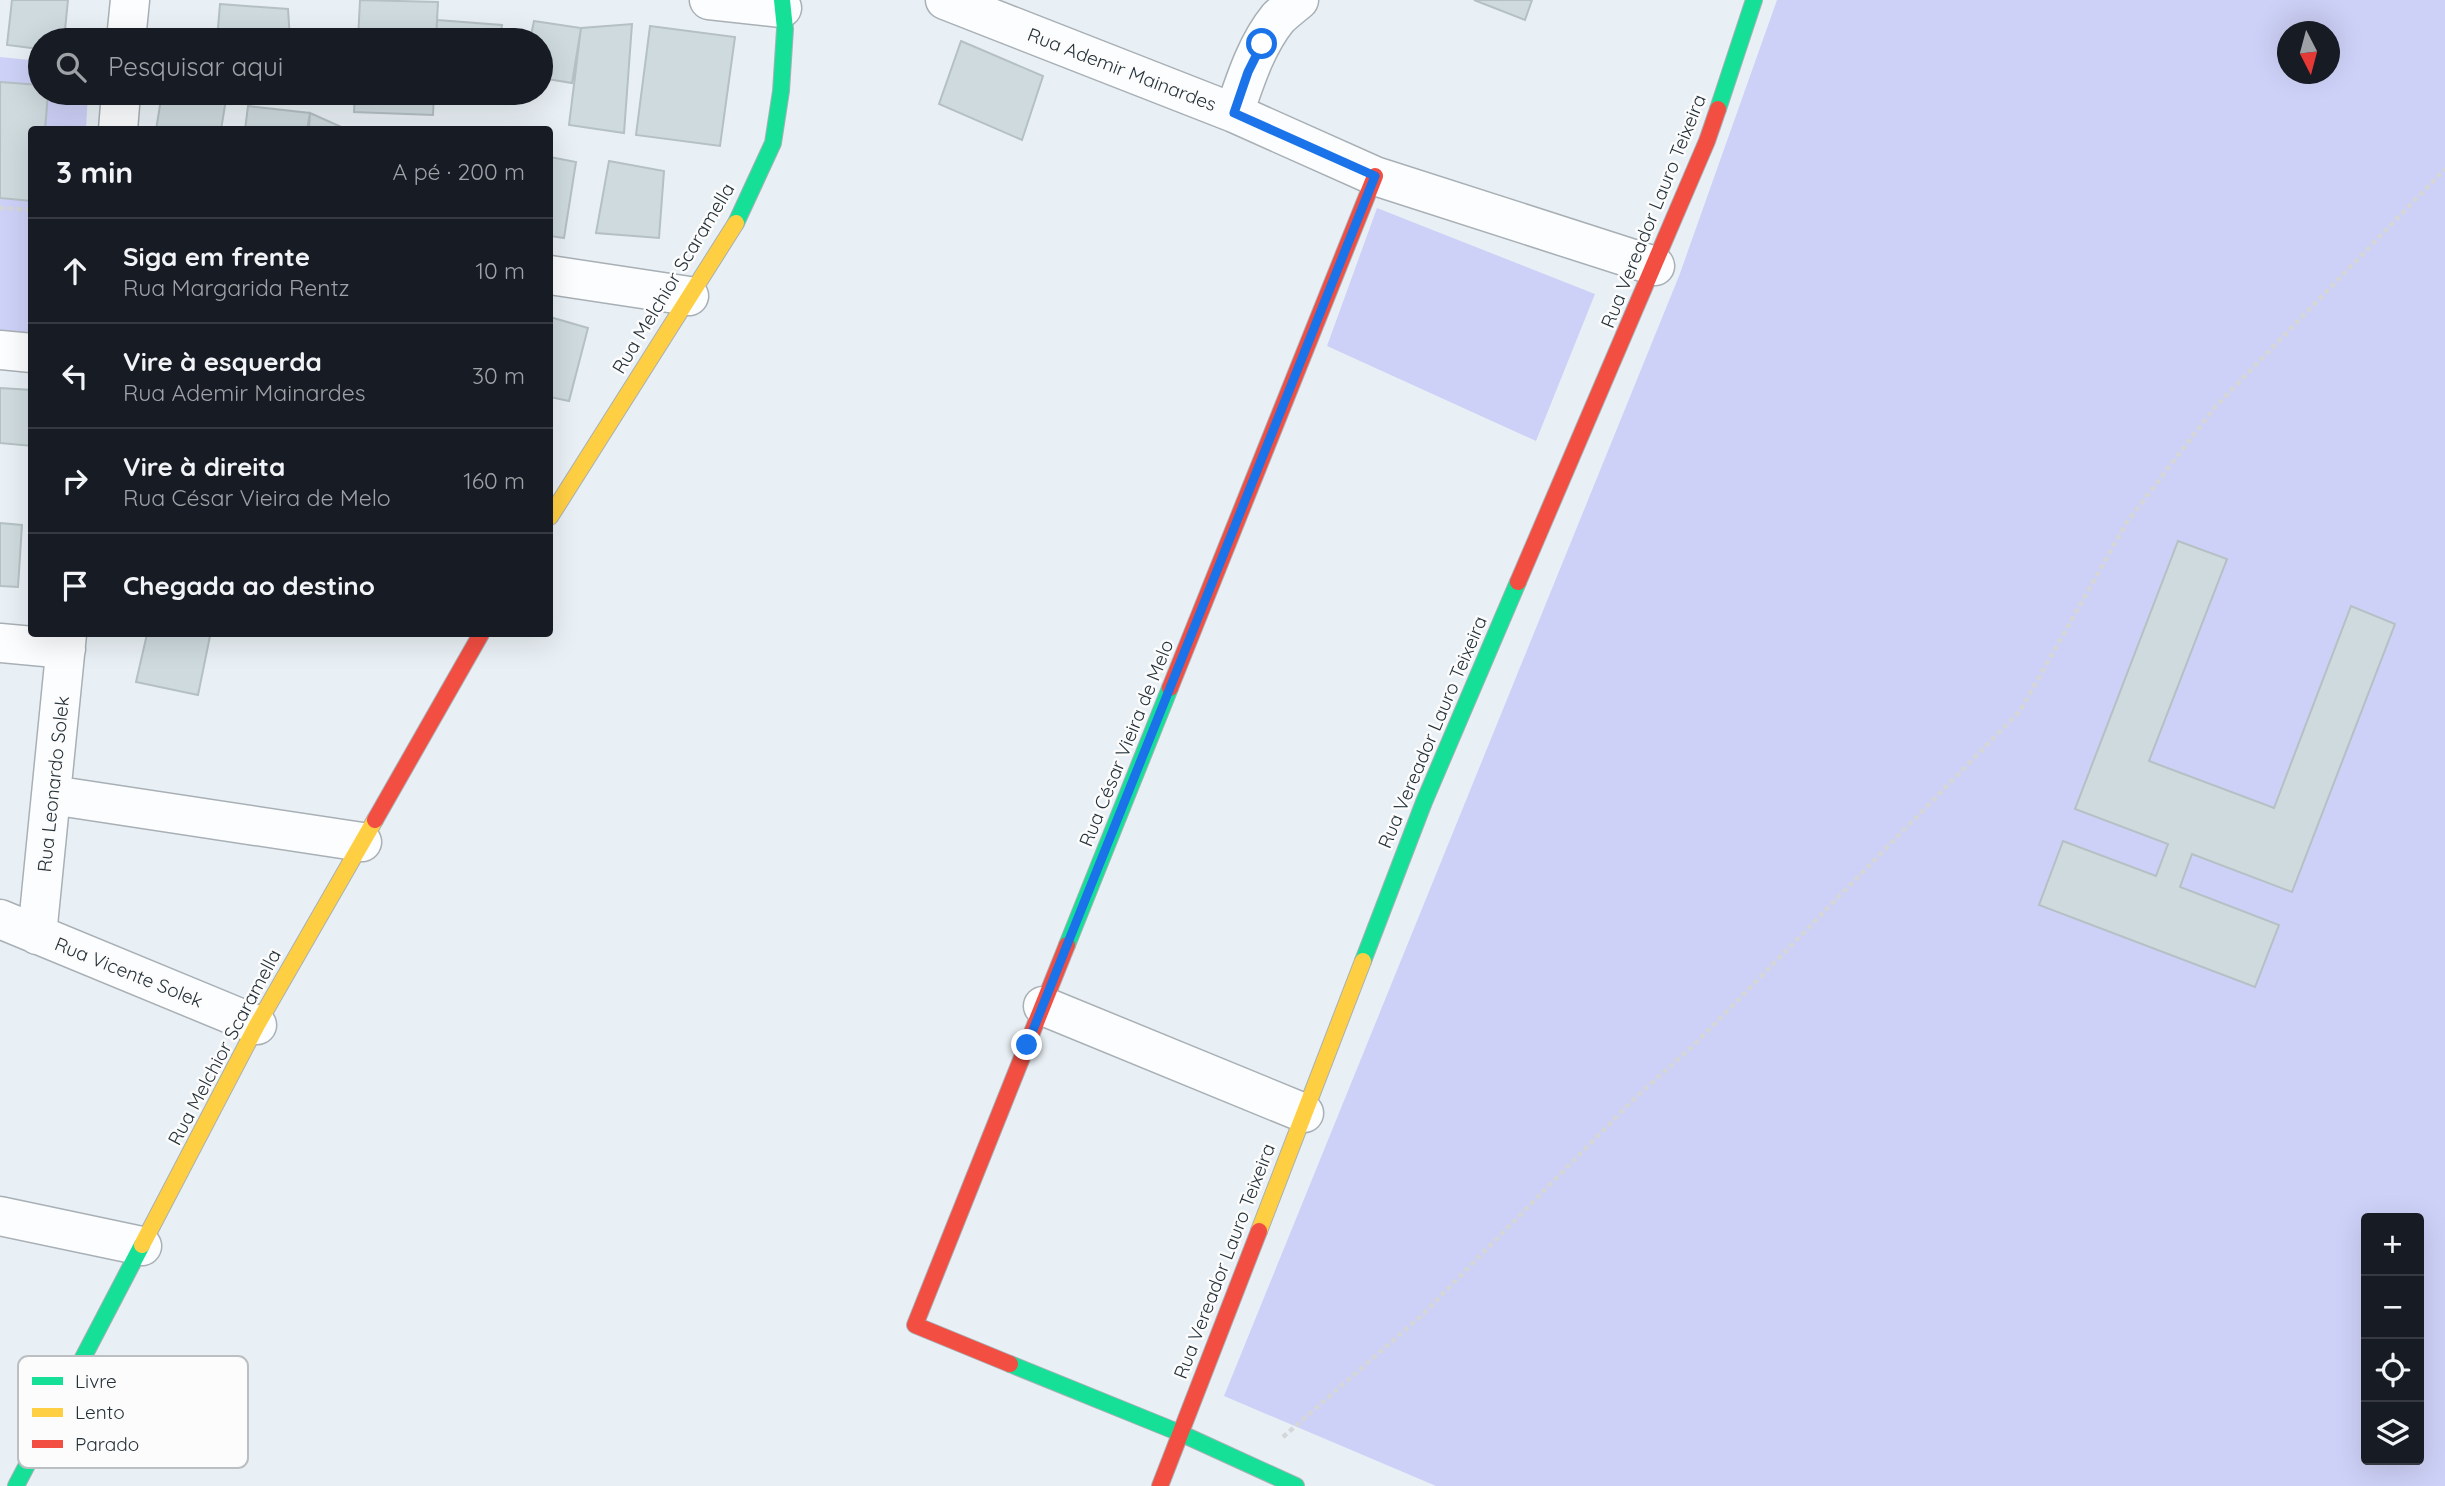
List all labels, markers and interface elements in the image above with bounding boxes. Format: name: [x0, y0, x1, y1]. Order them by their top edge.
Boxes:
north arrow: [2277, 21, 2340, 84]
street label: Rua Ademir Mainardes: [1024, 22, 1220, 116]
search box: [28, 28, 553, 105]
route start: [1246, 28, 1277, 59]
icon: search: [52, 48, 90, 86]
text: Pesquisar aqui: [108, 50, 283, 83]
street label: Rua Vereador Lauro Teixeira: [1595, 91, 1711, 331]
text: 3 min: [56, 153, 133, 191]
text: A pé · 200 m: [392, 157, 525, 186]
street label: Rua Melchior Scaramella: [606, 178, 740, 378]
text: Siga em frente: [123, 240, 310, 273]
icon: ahead: [56, 252, 94, 290]
text: 10 m: [476, 256, 525, 285]
text: Rua Margarida Rentz: [123, 273, 349, 302]
text: Vire à esquerda: [123, 345, 322, 378]
icon: left: [56, 357, 94, 395]
text: 30 m: [472, 361, 525, 390]
text: Rua Ademir Mainardes: [123, 378, 366, 407]
text: Vire à direita: [123, 450, 285, 483]
icon: right: [56, 462, 94, 500]
text: 160 m: [463, 466, 525, 495]
text: Rua César Vieira de Melo: [123, 483, 391, 512]
icon: arrive: [56, 567, 94, 605]
text: Chegada ao destino: [123, 569, 375, 602]
street label: Rua Vereador Lauro Teixeira: [1372, 612, 1492, 852]
street label: Rua César Vieira de Melo: [1073, 636, 1179, 850]
street label: Rua Leonardo Solek: [32, 695, 74, 873]
street label: Rua Vicente Solek: [51, 931, 207, 1013]
street label: Rua Melchior Scaramella: [162, 945, 286, 1149]
route end: [1011, 1029, 1042, 1060]
street label: Rua Vereador Lauro Teixeira: [1168, 1140, 1280, 1382]
map controls: [2361, 1213, 2424, 1465]
button: +: [2361, 1213, 2424, 1276]
button: −: [2361, 1276, 2424, 1339]
button: locate: [2361, 1339, 2424, 1402]
legend: [18, 1356, 248, 1468]
text: Livre: [75, 1369, 117, 1393]
text: Lento: [75, 1400, 125, 1424]
button: layers: [2361, 1402, 2424, 1465]
text: Parado: [75, 1432, 139, 1456]

